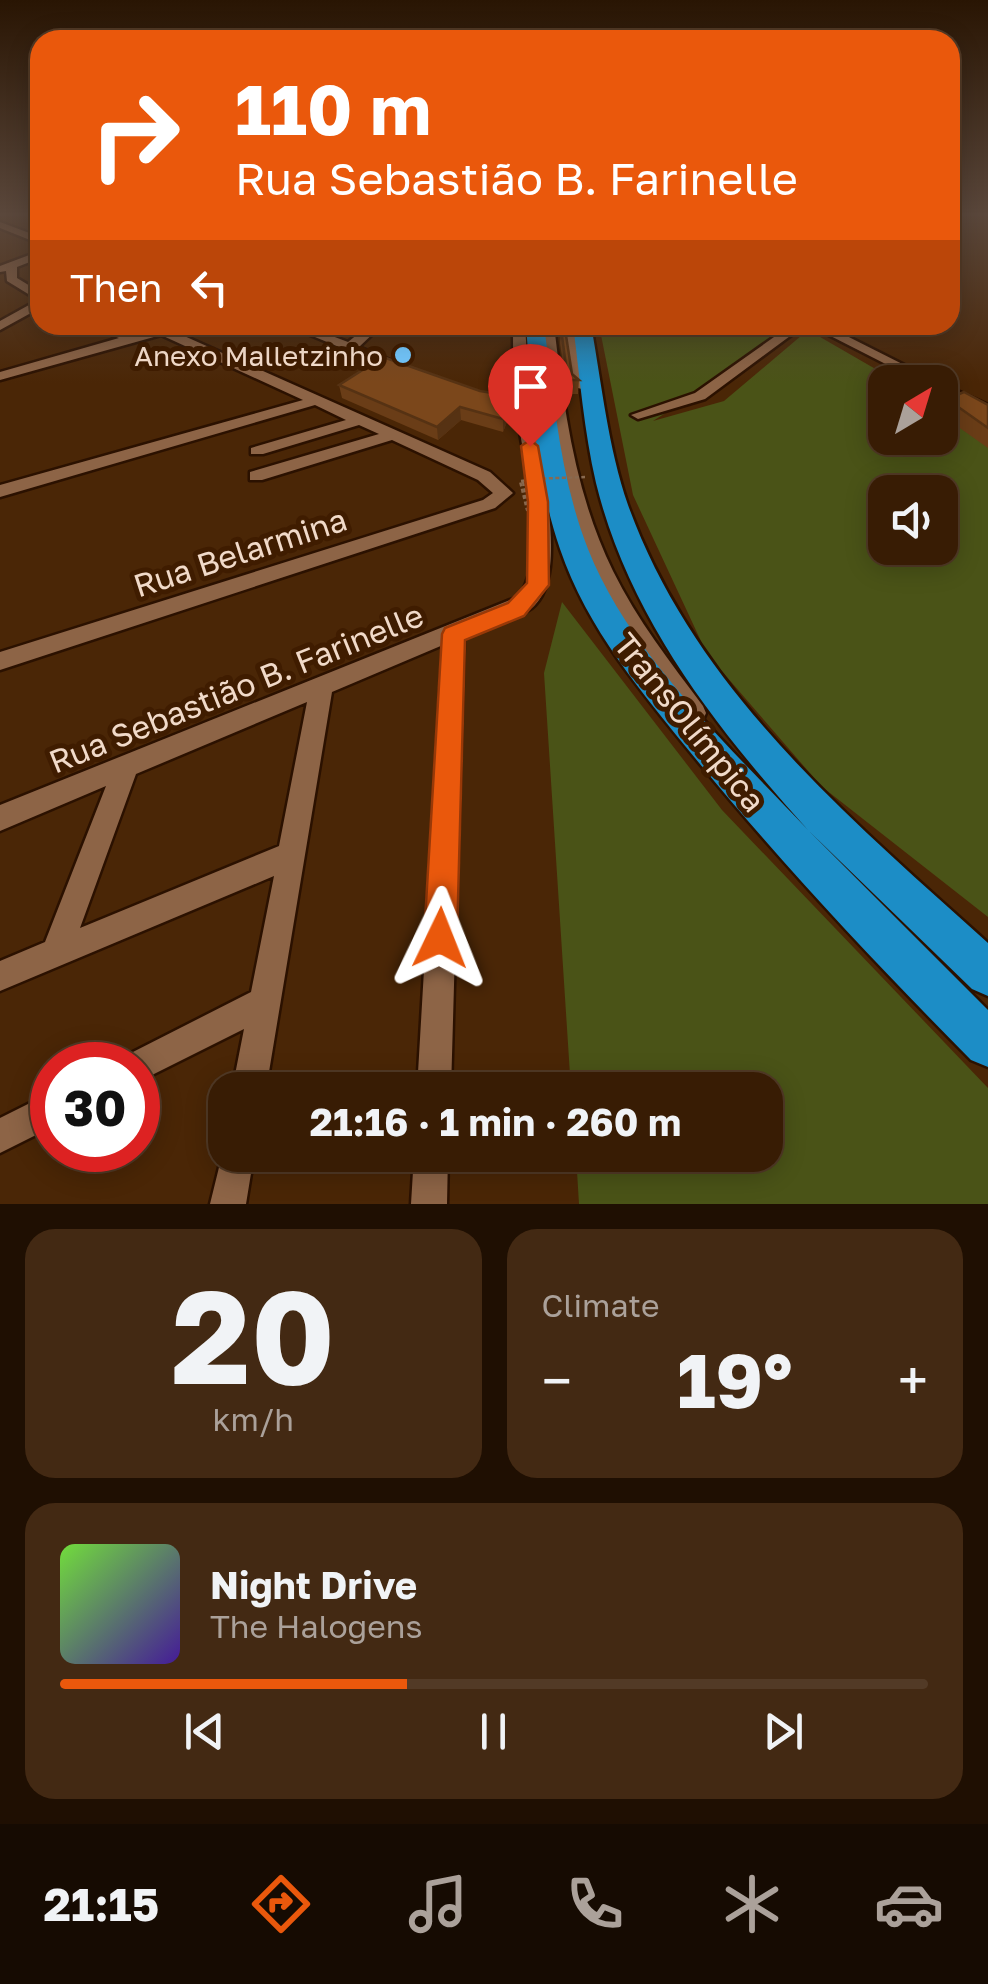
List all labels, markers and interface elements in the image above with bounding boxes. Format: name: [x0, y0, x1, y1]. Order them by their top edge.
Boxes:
text: 110 m: [235, 66, 431, 150]
icon: right: [70, 70, 200, 200]
text: Rua Sebastião B. Farinelle: [235, 151, 798, 205]
icon: left: [182, 260, 237, 315]
text: Then: [70, 265, 162, 310]
place label: Anexo Malletzinho: [134, 339, 383, 372]
marker: Anexo Malletzinho: [392, 344, 414, 366]
pin: [488, 344, 573, 447]
icon: arrive: [503, 359, 558, 414]
north arrow: [868, 365, 958, 455]
map controls: [868, 365, 958, 565]
button: sound: [868, 475, 958, 565]
street label: Rua Belarmina: [129, 500, 351, 604]
street label: Rua Sebastião B. Farinelle: [43, 595, 429, 781]
street label: TransOlímpica: [607, 625, 773, 819]
position arrow: [388, 886, 492, 990]
speed limit sign: 30: [30, 1042, 160, 1172]
text: 21:16 · 1 min · 260 m: [310, 1099, 681, 1144]
text: 20: [171, 1257, 335, 1413]
text: Climate: [542, 1286, 660, 1324]
text: 19°: [677, 1334, 793, 1425]
text: −: [542, 1347, 572, 1413]
text: +: [898, 1347, 928, 1413]
text: km/h: [213, 1400, 294, 1438]
text: Night Drive: [210, 1562, 417, 1607]
text: The Halogens: [210, 1607, 422, 1645]
icon: previous: [177, 1704, 232, 1759]
icon: pause: [466, 1704, 521, 1759]
icon: next: [756, 1704, 811, 1759]
icon: directions: [246, 1869, 316, 1939]
icon: music: [403, 1869, 473, 1939]
icon: phone: [560, 1869, 630, 1939]
icon: climate: [717, 1869, 787, 1939]
icon: car: [874, 1869, 944, 1939]
text: 21:15: [44, 1877, 159, 1931]

